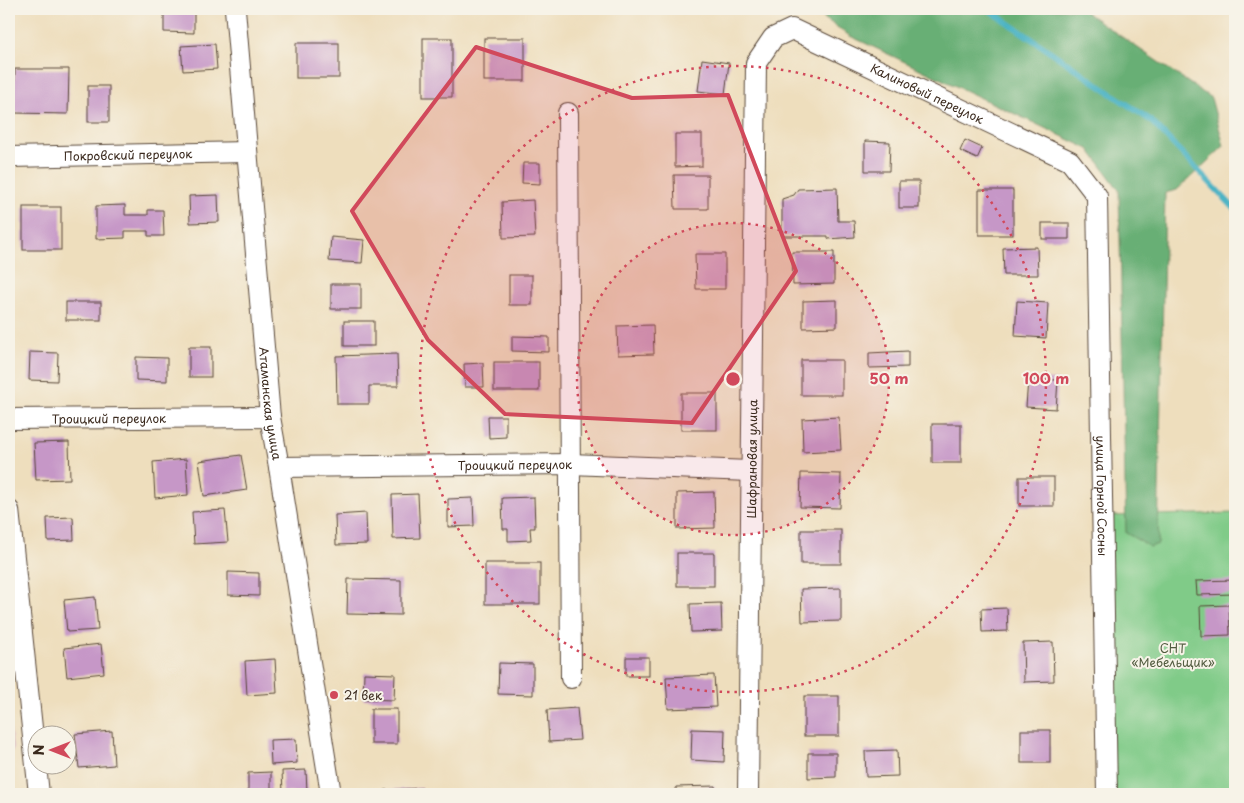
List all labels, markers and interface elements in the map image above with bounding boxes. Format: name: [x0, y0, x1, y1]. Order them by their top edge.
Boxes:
street label: Калиновый переулок: [867, 59, 988, 128]
street label: Покровский переулок: [63, 144, 193, 165]
street label: Атаманская улица: [255, 346, 287, 462]
text: 50 m: [870, 366, 908, 389]
text: 100 m: [1023, 366, 1069, 389]
centre of rings: [724, 370, 742, 388]
street label: Шафрановая улица: [742, 399, 761, 519]
street label: Троицкий переулок: [52, 409, 167, 428]
street label: улица Горной Сосны: [1092, 435, 1112, 556]
street label: Троицкий переулок: [458, 455, 573, 474]
park label: СНТ «Мебельщик»: [1131, 639, 1215, 671]
place label: 21 век: [344, 686, 383, 704]
marker: 21 век: [328, 689, 340, 701]
north arrow: [28, 726, 78, 776]
text: N: [28, 744, 49, 756]

